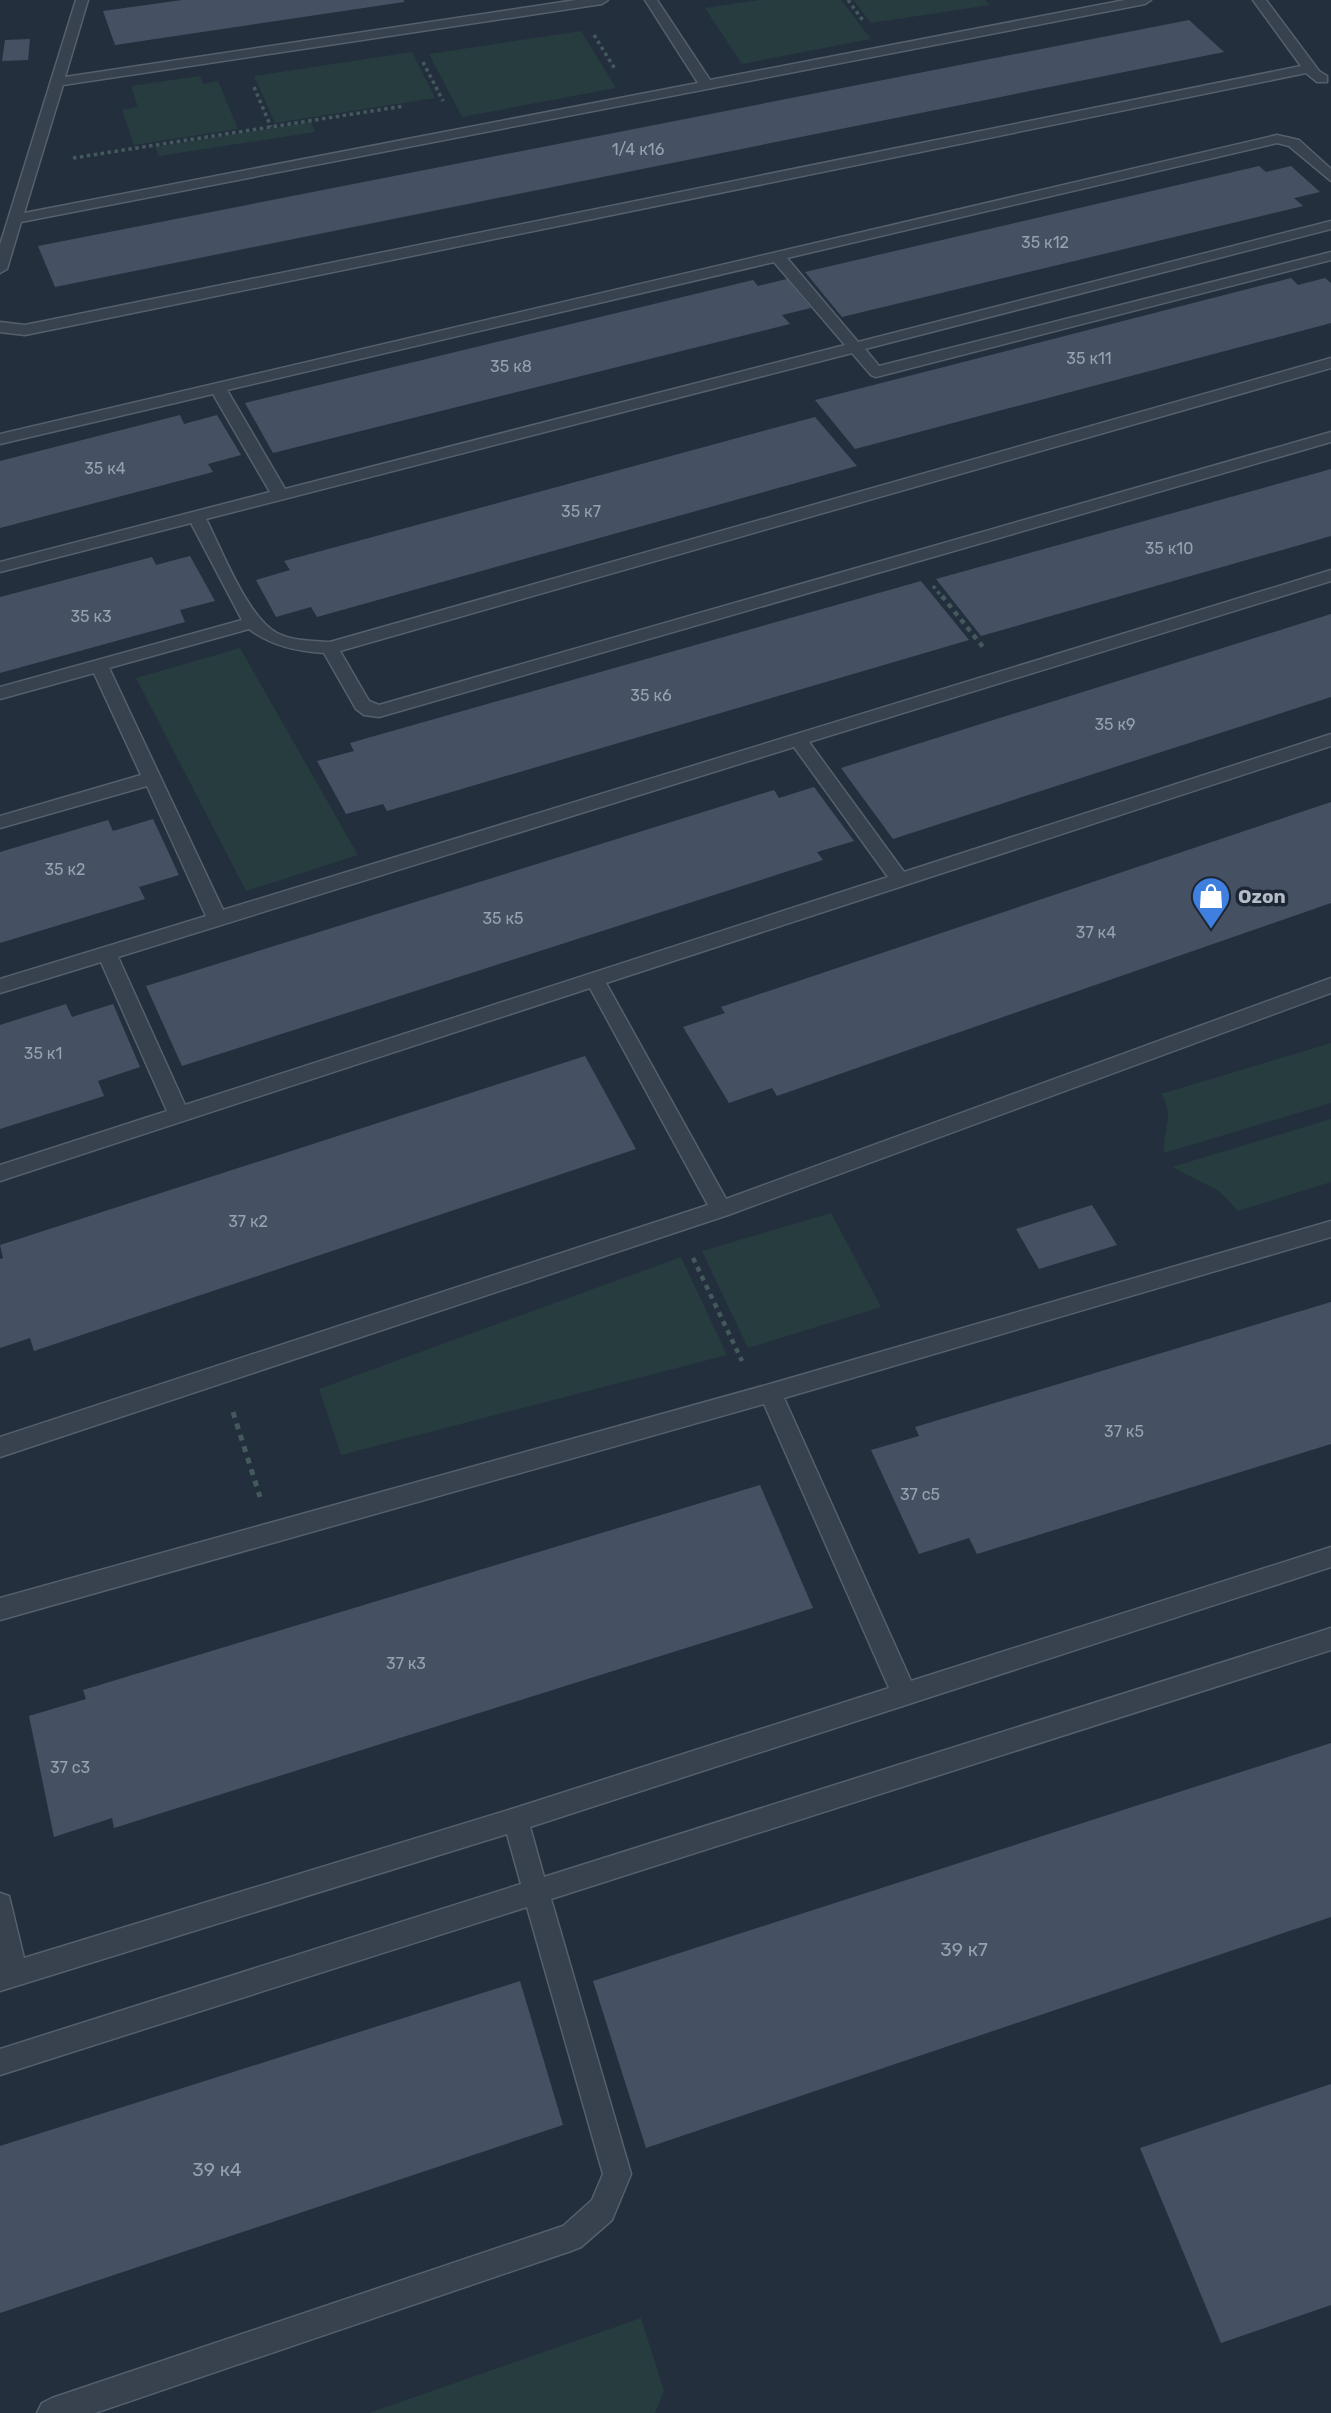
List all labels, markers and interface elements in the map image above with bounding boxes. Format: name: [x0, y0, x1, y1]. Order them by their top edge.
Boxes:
house number: 1/4 к16: [612, 140, 665, 159]
house number: 35 к12: [1021, 233, 1069, 252]
house number: 35 к11: [1066, 349, 1112, 368]
house number: 35 к8: [490, 357, 532, 376]
house number: 35 к4: [84, 459, 126, 478]
house number: 35 к7: [561, 502, 601, 521]
house number: 35 к10: [1145, 539, 1193, 558]
house number: 35 к3: [70, 607, 112, 626]
house number: 35 к6: [630, 686, 672, 705]
house number: 35 к9: [1094, 715, 1136, 734]
house number: 35 к2: [44, 860, 86, 879]
shop icon: Ozon: [1190, 875, 1232, 930]
place label: Ozon: [1238, 885, 1286, 908]
house number: 35 к5: [482, 909, 524, 928]
house number: 37 к4: [1076, 923, 1116, 942]
house number: 35 к1: [24, 1044, 62, 1063]
house number: 37 к2: [228, 1212, 268, 1231]
house number: 37 к5: [1104, 1422, 1144, 1441]
house number: 37 с5: [900, 1485, 940, 1504]
house number: 37 к3: [386, 1654, 426, 1673]
house number: 37 с3: [50, 1758, 90, 1777]
house number: 39 к7: [940, 1938, 988, 1961]
house number: 39 к4: [192, 2158, 242, 2181]

